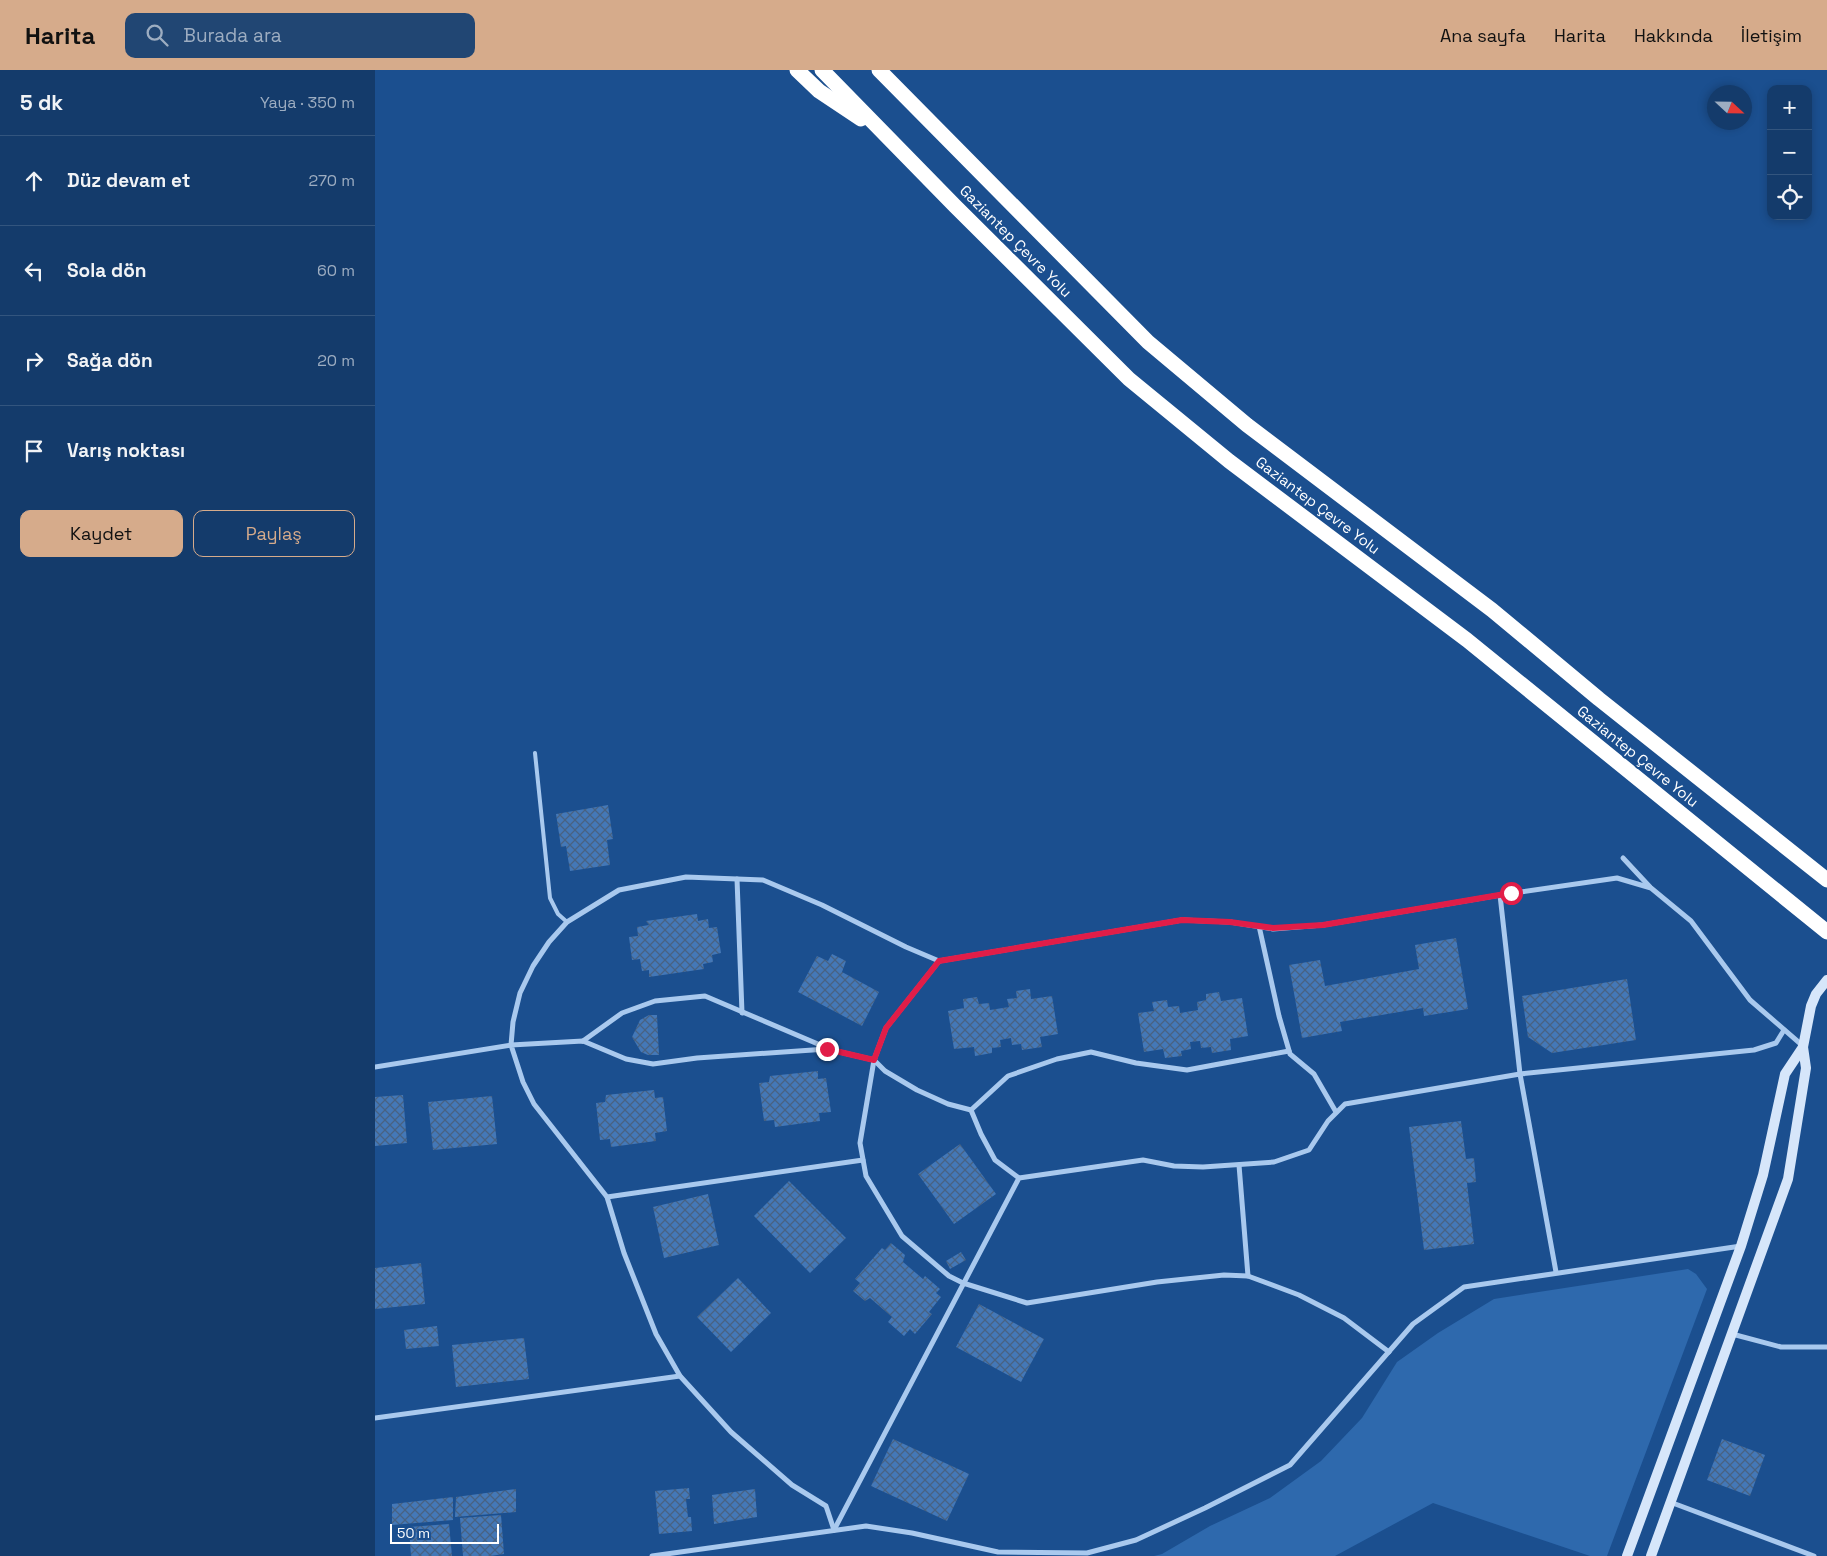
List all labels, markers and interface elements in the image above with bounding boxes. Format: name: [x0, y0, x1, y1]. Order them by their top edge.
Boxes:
search box: [125, 13, 475, 58]
text: Harita: [25, 20, 95, 51]
icon: search: [143, 21, 171, 49]
text: Burada ara: [183, 23, 282, 48]
text: Ana sayfa: [1440, 24, 1526, 47]
text: Harita: [1554, 24, 1606, 47]
text: Hakkında: [1634, 24, 1713, 47]
text: İletişim: [1741, 24, 1802, 47]
north arrow: [1707, 85, 1752, 130]
map controls: [1767, 85, 1812, 220]
button: +: [1767, 85, 1812, 130]
text: 5 dk: [20, 89, 63, 116]
text: Yaya · 350 m: [260, 92, 355, 113]
button: −: [1767, 130, 1812, 175]
icon: ahead: [20, 167, 48, 195]
text: Düz devam et: [67, 168, 190, 193]
text: 270 m: [308, 170, 355, 191]
button: locate: [1767, 175, 1812, 220]
street label: Gaziantep Çevre Yolu: [956, 181, 1076, 301]
icon: left: [20, 257, 48, 285]
text: Sola dön: [67, 258, 146, 283]
text: 60 m: [317, 260, 355, 281]
icon: right: [20, 347, 48, 375]
text: Sağa dön: [67, 348, 153, 373]
text: 20 m: [317, 350, 355, 371]
icon: arrive: [20, 437, 48, 465]
text: Varış noktası: [67, 438, 185, 463]
street label: Gaziantep Çevre Yolu: [1252, 452, 1384, 558]
button: Kaydet: [20, 510, 183, 557]
button: Paylaş: [193, 510, 355, 557]
street label: Gaziantep Çevre Yolu: [1573, 701, 1703, 811]
route start: [1500, 882, 1523, 905]
route end: [816, 1038, 839, 1061]
scale bar: [390, 1521, 499, 1544]
text: 50 m: [397, 1524, 430, 1542]

